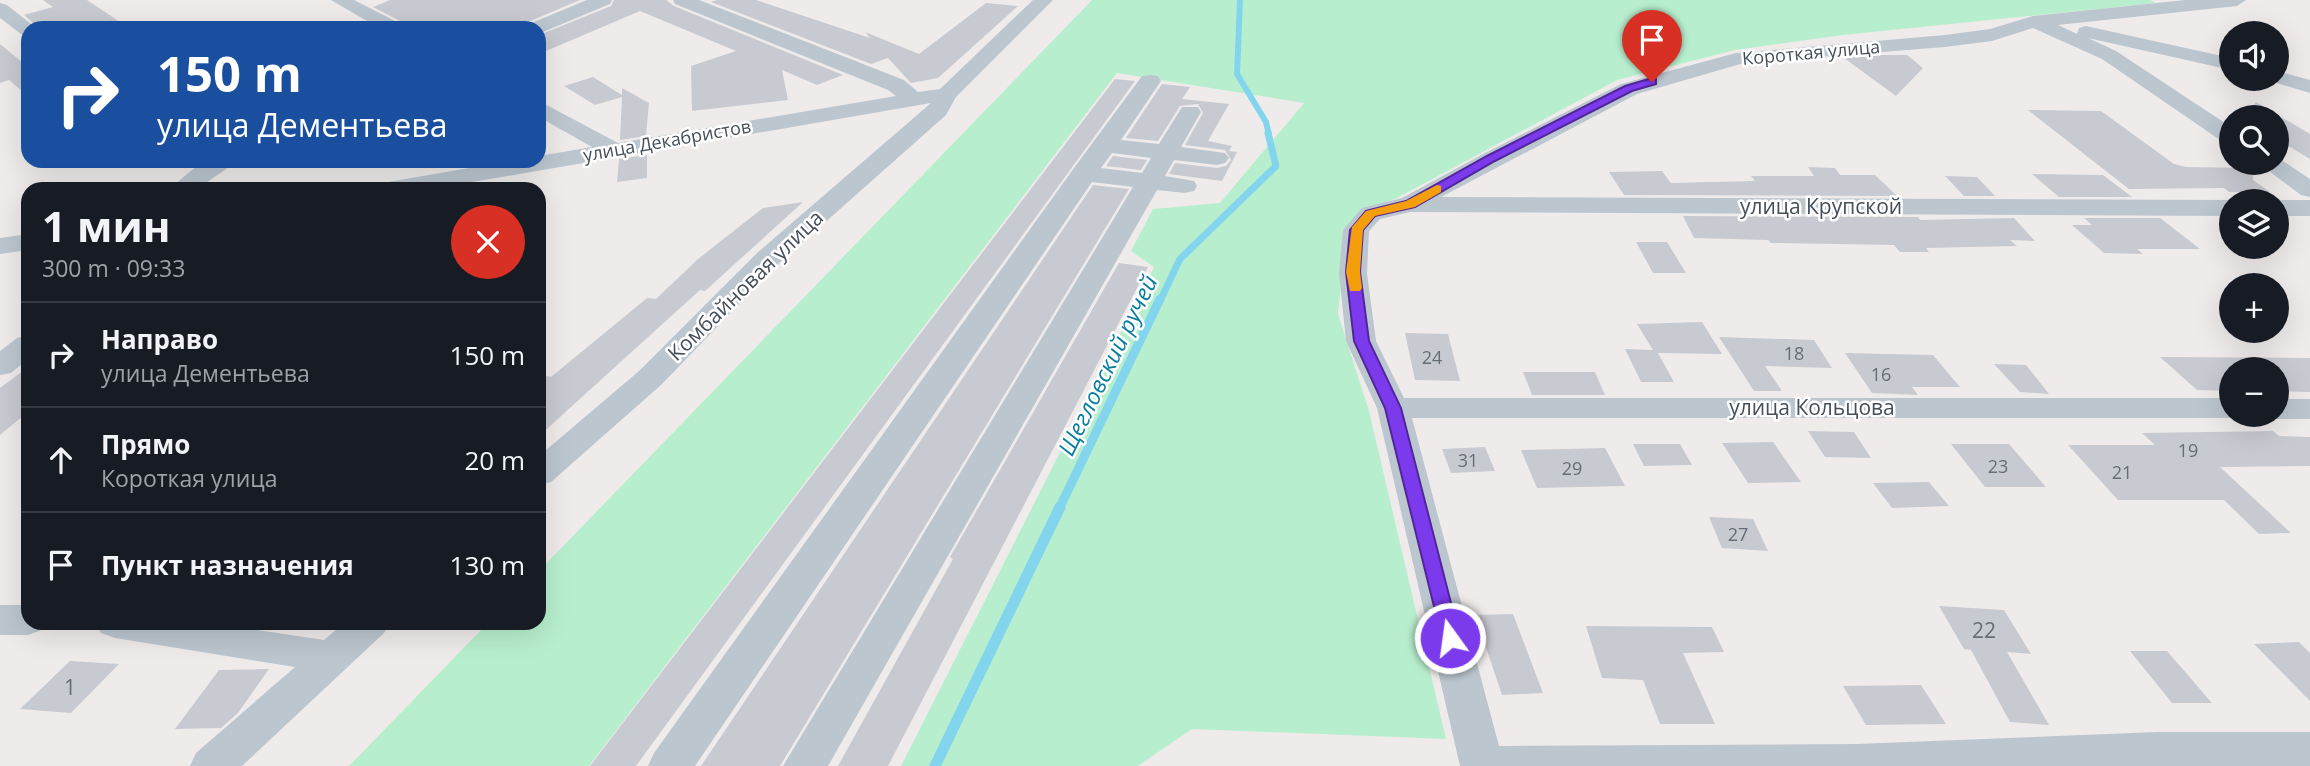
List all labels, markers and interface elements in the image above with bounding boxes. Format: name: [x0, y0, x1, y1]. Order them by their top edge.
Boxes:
pin: [1622, 10, 1682, 82]
icon: arrive: [1633, 21, 1671, 59]
map controls: [2219, 21, 2289, 427]
button: sound: [2219, 21, 2289, 91]
street label: Короткая улица: [1741, 34, 1881, 70]
text: 150 m: [157, 40, 302, 106]
icon: right: [42, 49, 133, 140]
text: улица Дементьева: [157, 103, 447, 146]
button: search: [2219, 105, 2289, 175]
street label: улица Декабристов: [581, 113, 753, 167]
button: layers: [2219, 189, 2289, 259]
street label: улица Крупской: [1740, 192, 1902, 220]
text: 1 мин: [42, 197, 170, 254]
street label: Комбайновая улица: [661, 203, 829, 367]
button: close: [451, 205, 525, 279]
text: 300 m · 09:33: [42, 252, 185, 284]
water label: Щегловский ручей: [1049, 269, 1165, 461]
button: +: [2219, 273, 2289, 343]
text: Направо: [101, 321, 218, 357]
icon: right: [42, 336, 80, 374]
text: 150 m: [450, 337, 525, 373]
house number: 18: [1784, 341, 1804, 365]
house number: 24: [1422, 345, 1442, 369]
text: улица Дементьева: [101, 357, 310, 389]
button: −: [2219, 357, 2289, 427]
house number: 16: [1871, 362, 1891, 386]
street label: улица Кольцова: [1729, 393, 1895, 421]
text: Прямо: [101, 426, 190, 462]
house number: 19: [2178, 438, 2198, 462]
icon: ahead: [42, 441, 80, 479]
text: 20 m: [464, 442, 525, 478]
house number: 31: [1458, 448, 1478, 472]
house number: 23: [1988, 454, 2008, 478]
house number: 29: [1562, 456, 1582, 480]
house number: 21: [2112, 460, 2132, 484]
text: Короткая улица: [101, 462, 277, 494]
house number: 27: [1728, 522, 1748, 546]
icon: arrive: [42, 546, 80, 584]
text: Пункт назначения: [101, 547, 354, 583]
text: 130 m: [450, 547, 525, 583]
position arrow: [1413, 601, 1487, 675]
house number: 22: [1972, 616, 1996, 644]
house number: 1: [64, 673, 76, 701]

